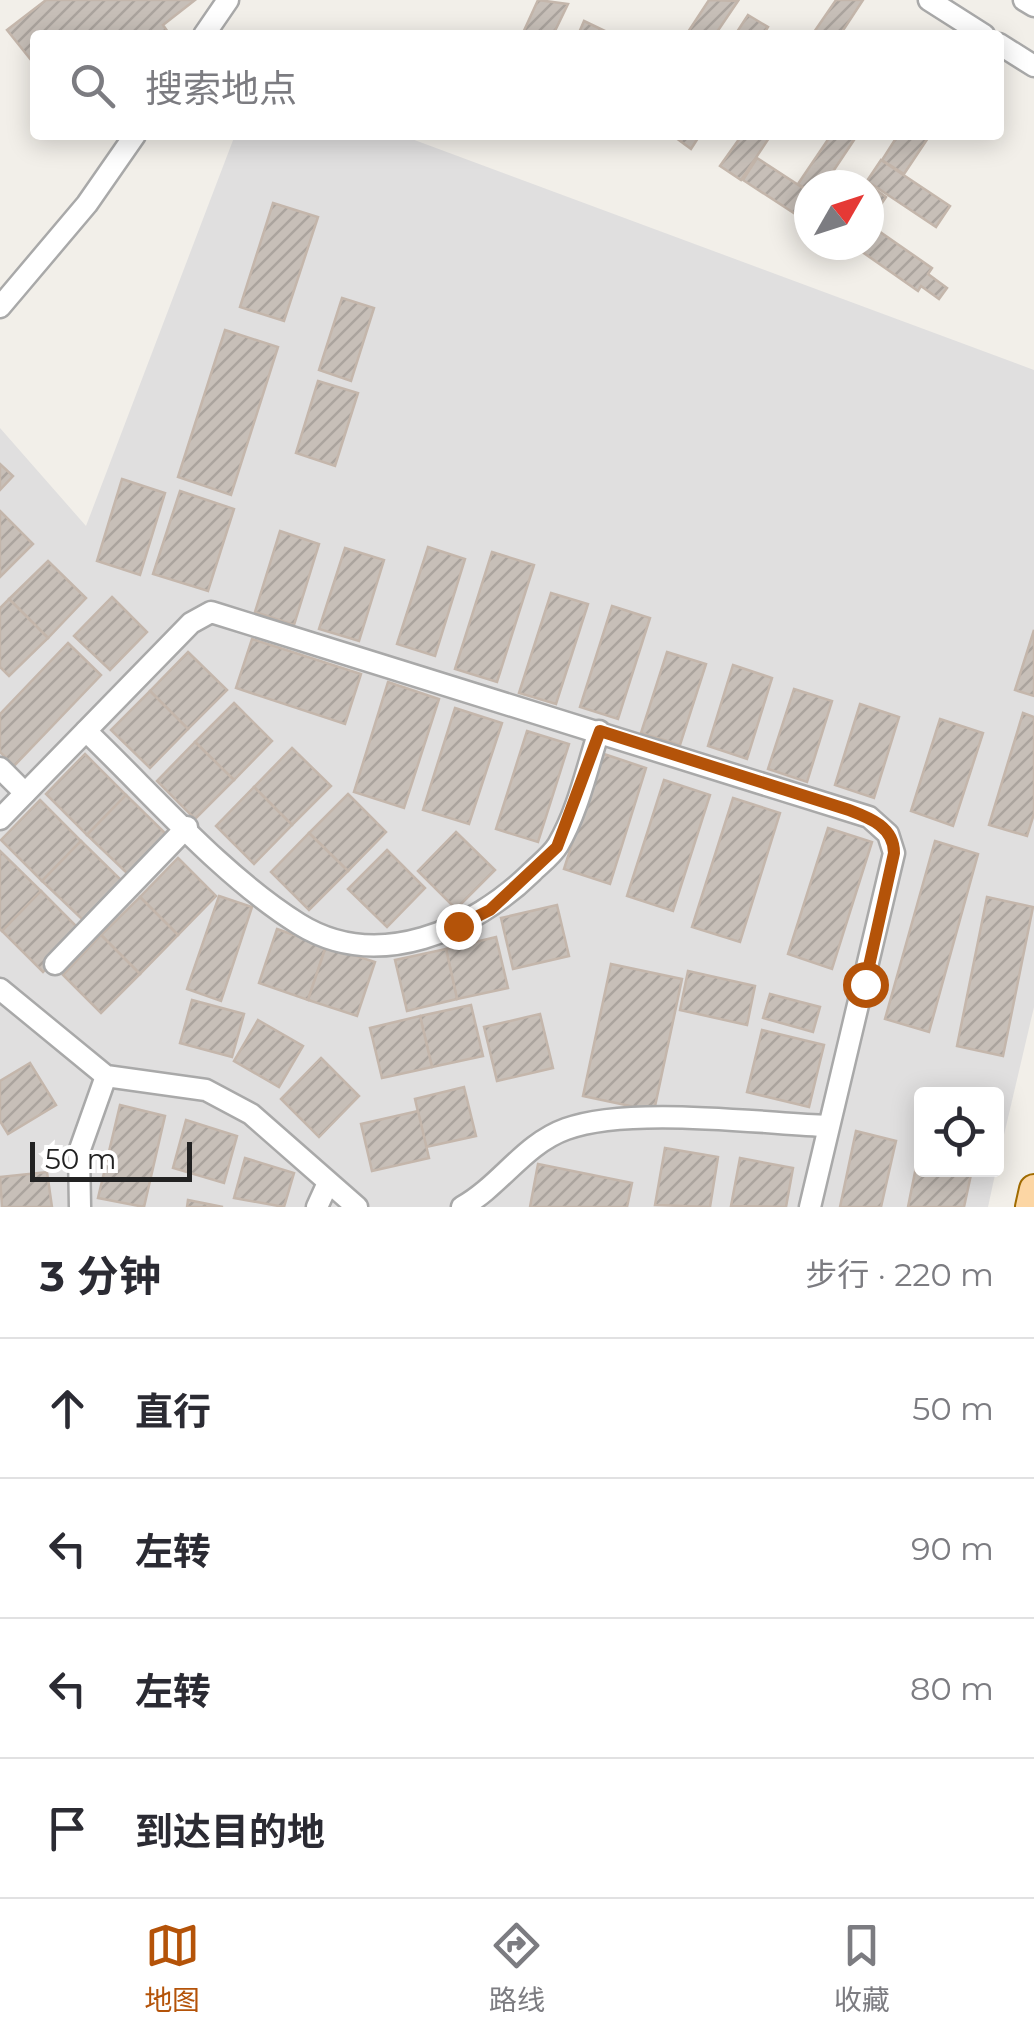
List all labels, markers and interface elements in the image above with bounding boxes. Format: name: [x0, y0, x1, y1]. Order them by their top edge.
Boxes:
search box: [30, 30, 1004, 140]
icon: search: [65, 58, 120, 113]
text: 搜索地点: [145, 65, 297, 112]
north arrow: [794, 170, 884, 260]
route end: [436, 904, 482, 950]
route start: [843, 962, 889, 1008]
map controls: [914, 1087, 1004, 1177]
button: locate: [914, 1087, 1004, 1177]
scale bar: [30, 1137, 192, 1182]
text: 50 m: [45, 1142, 116, 1176]
text: 3 分钟: [40, 1250, 161, 1302]
text: 步行 · 220 m: [805, 1255, 994, 1294]
icon: ahead: [40, 1381, 95, 1436]
text: 直行: [135, 1388, 211, 1435]
text: 50 m: [912, 1389, 994, 1428]
icon: left: [40, 1521, 95, 1576]
text: 左转: [135, 1528, 211, 1575]
text: 90 m: [911, 1529, 994, 1568]
icon: left: [40, 1661, 95, 1716]
text: 左转: [135, 1668, 211, 1715]
text: 80 m: [910, 1669, 994, 1708]
icon: arrive: [40, 1801, 95, 1856]
text: 到达目的地: [135, 1808, 325, 1855]
tab: 地图: [144, 1918, 200, 2018]
tab: 路线: [489, 1918, 545, 2018]
tab: 收藏: [834, 1918, 890, 2018]

